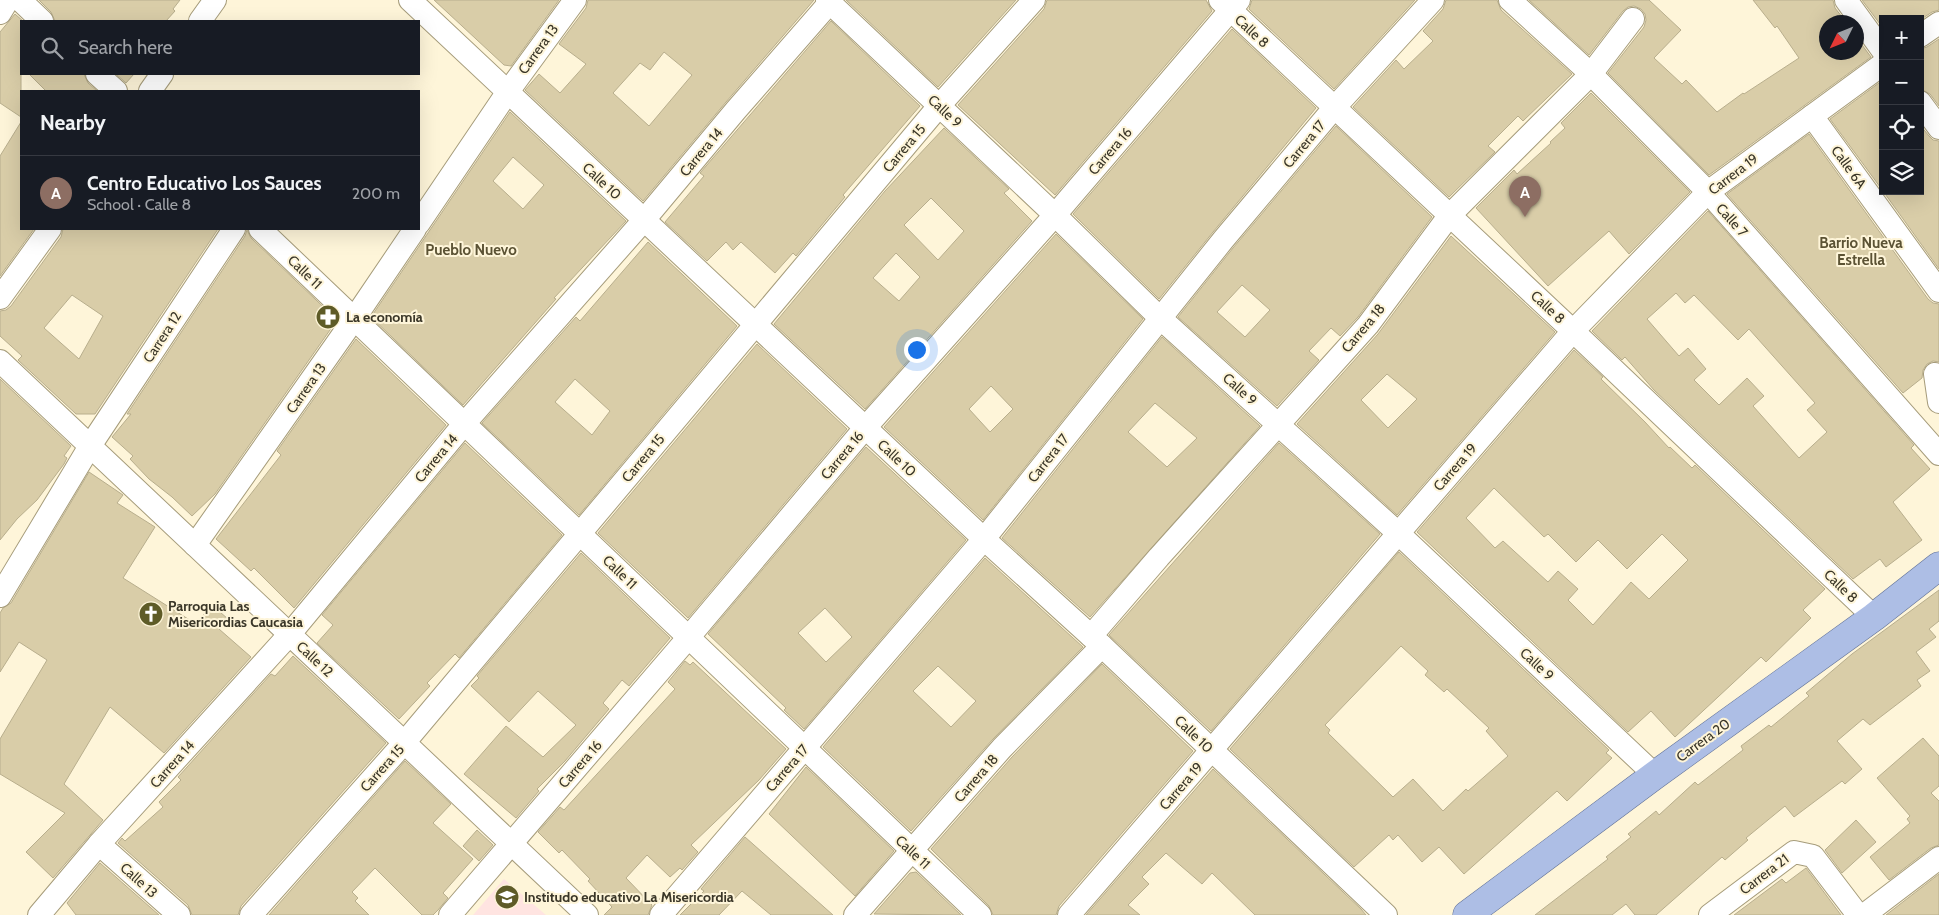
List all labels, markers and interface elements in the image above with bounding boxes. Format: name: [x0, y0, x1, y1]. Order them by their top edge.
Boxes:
street label: Calle 8: [1231, 11, 1273, 51]
north arrow: [1819, 15, 1864, 60]
map controls: [1879, 15, 1924, 195]
button: +: [1879, 15, 1924, 60]
search box: [20, 20, 420, 75]
street label: Carrera 13: [514, 20, 562, 78]
icon: search: [38, 34, 66, 62]
text: Search here: [78, 36, 172, 59]
button: −: [1879, 60, 1924, 105]
street label: Calle 9: [924, 91, 966, 131]
button: locate: [1879, 105, 1924, 150]
text: Nearby: [40, 110, 106, 135]
street label: Carrera 17: [1279, 116, 1329, 172]
street label: Carrera 15: [879, 120, 929, 176]
street label: Carrera 16: [1084, 123, 1136, 179]
street label: Carrera 14: [675, 124, 727, 180]
street label: Calle 6A: [1827, 142, 1871, 192]
street label: Carrera 19: [1704, 149, 1762, 199]
button: layers: [1879, 150, 1924, 195]
street label: Calle 10: [579, 159, 625, 204]
text: Centro Educativo Los Sauces: [87, 172, 321, 195]
pin: A: [1509, 176, 1541, 217]
text: A: [51, 184, 61, 203]
text: 200 m: [352, 184, 400, 203]
text: School · Calle 8: [87, 195, 191, 214]
street label: Calle 7: [1712, 199, 1752, 241]
district label: Barrio Nueva Estrella: [1819, 234, 1903, 269]
district label: Pueblo Nuevo: [425, 241, 517, 259]
street label: Calle 11: [284, 251, 326, 293]
street label: Calle 8: [1527, 287, 1569, 327]
street label: Carrera 18: [1337, 300, 1389, 356]
pharmacy icon: La economía: [315, 304, 341, 330]
street label: Carrera 12: [139, 308, 185, 366]
place label: La economía: [346, 308, 423, 326]
your location: [904, 337, 930, 363]
street label: Carrera 13: [282, 359, 330, 417]
street label: Calle 9: [1219, 369, 1261, 409]
street label: Carrera 16: [816, 427, 868, 483]
street label: Carrera 14: [410, 430, 462, 486]
street label: Carrera 15: [618, 430, 668, 486]
street label: Carrera 17: [1023, 430, 1073, 486]
street label: Calle 10: [874, 436, 920, 481]
street label: Carrera 19: [1429, 439, 1481, 495]
street label: Calle 11: [599, 551, 641, 593]
street label: Calle 8: [1820, 565, 1862, 607]
place label: Parroquia Las Misericordias Caucasia: [168, 597, 303, 631]
church icon: Parroquia Las Misericordias Caucasia: [138, 601, 164, 627]
street label: Calle 12: [293, 637, 337, 681]
street label: Calle 9: [1516, 644, 1558, 684]
street label: Calle 10: [1171, 711, 1217, 757]
street label: Carrera 20: [1672, 714, 1734, 766]
street label: Carrera 14: [146, 736, 198, 792]
street label: Carrera 16: [554, 736, 606, 792]
street label: Carrera 15: [356, 741, 408, 795]
street label: Carrera 17: [762, 741, 812, 795]
street label: Carrera 18: [950, 750, 1002, 806]
street label: Carrera 19: [1155, 758, 1207, 814]
street label: Calle 11: [892, 831, 934, 873]
street label: Carrera 21: [1736, 850, 1792, 898]
street label: Calle 13: [117, 858, 161, 902]
school or university icon: Institudo educativo La Misericordia: [494, 884, 520, 910]
place label: Institudo educativo La Misericordia: [524, 888, 734, 906]

